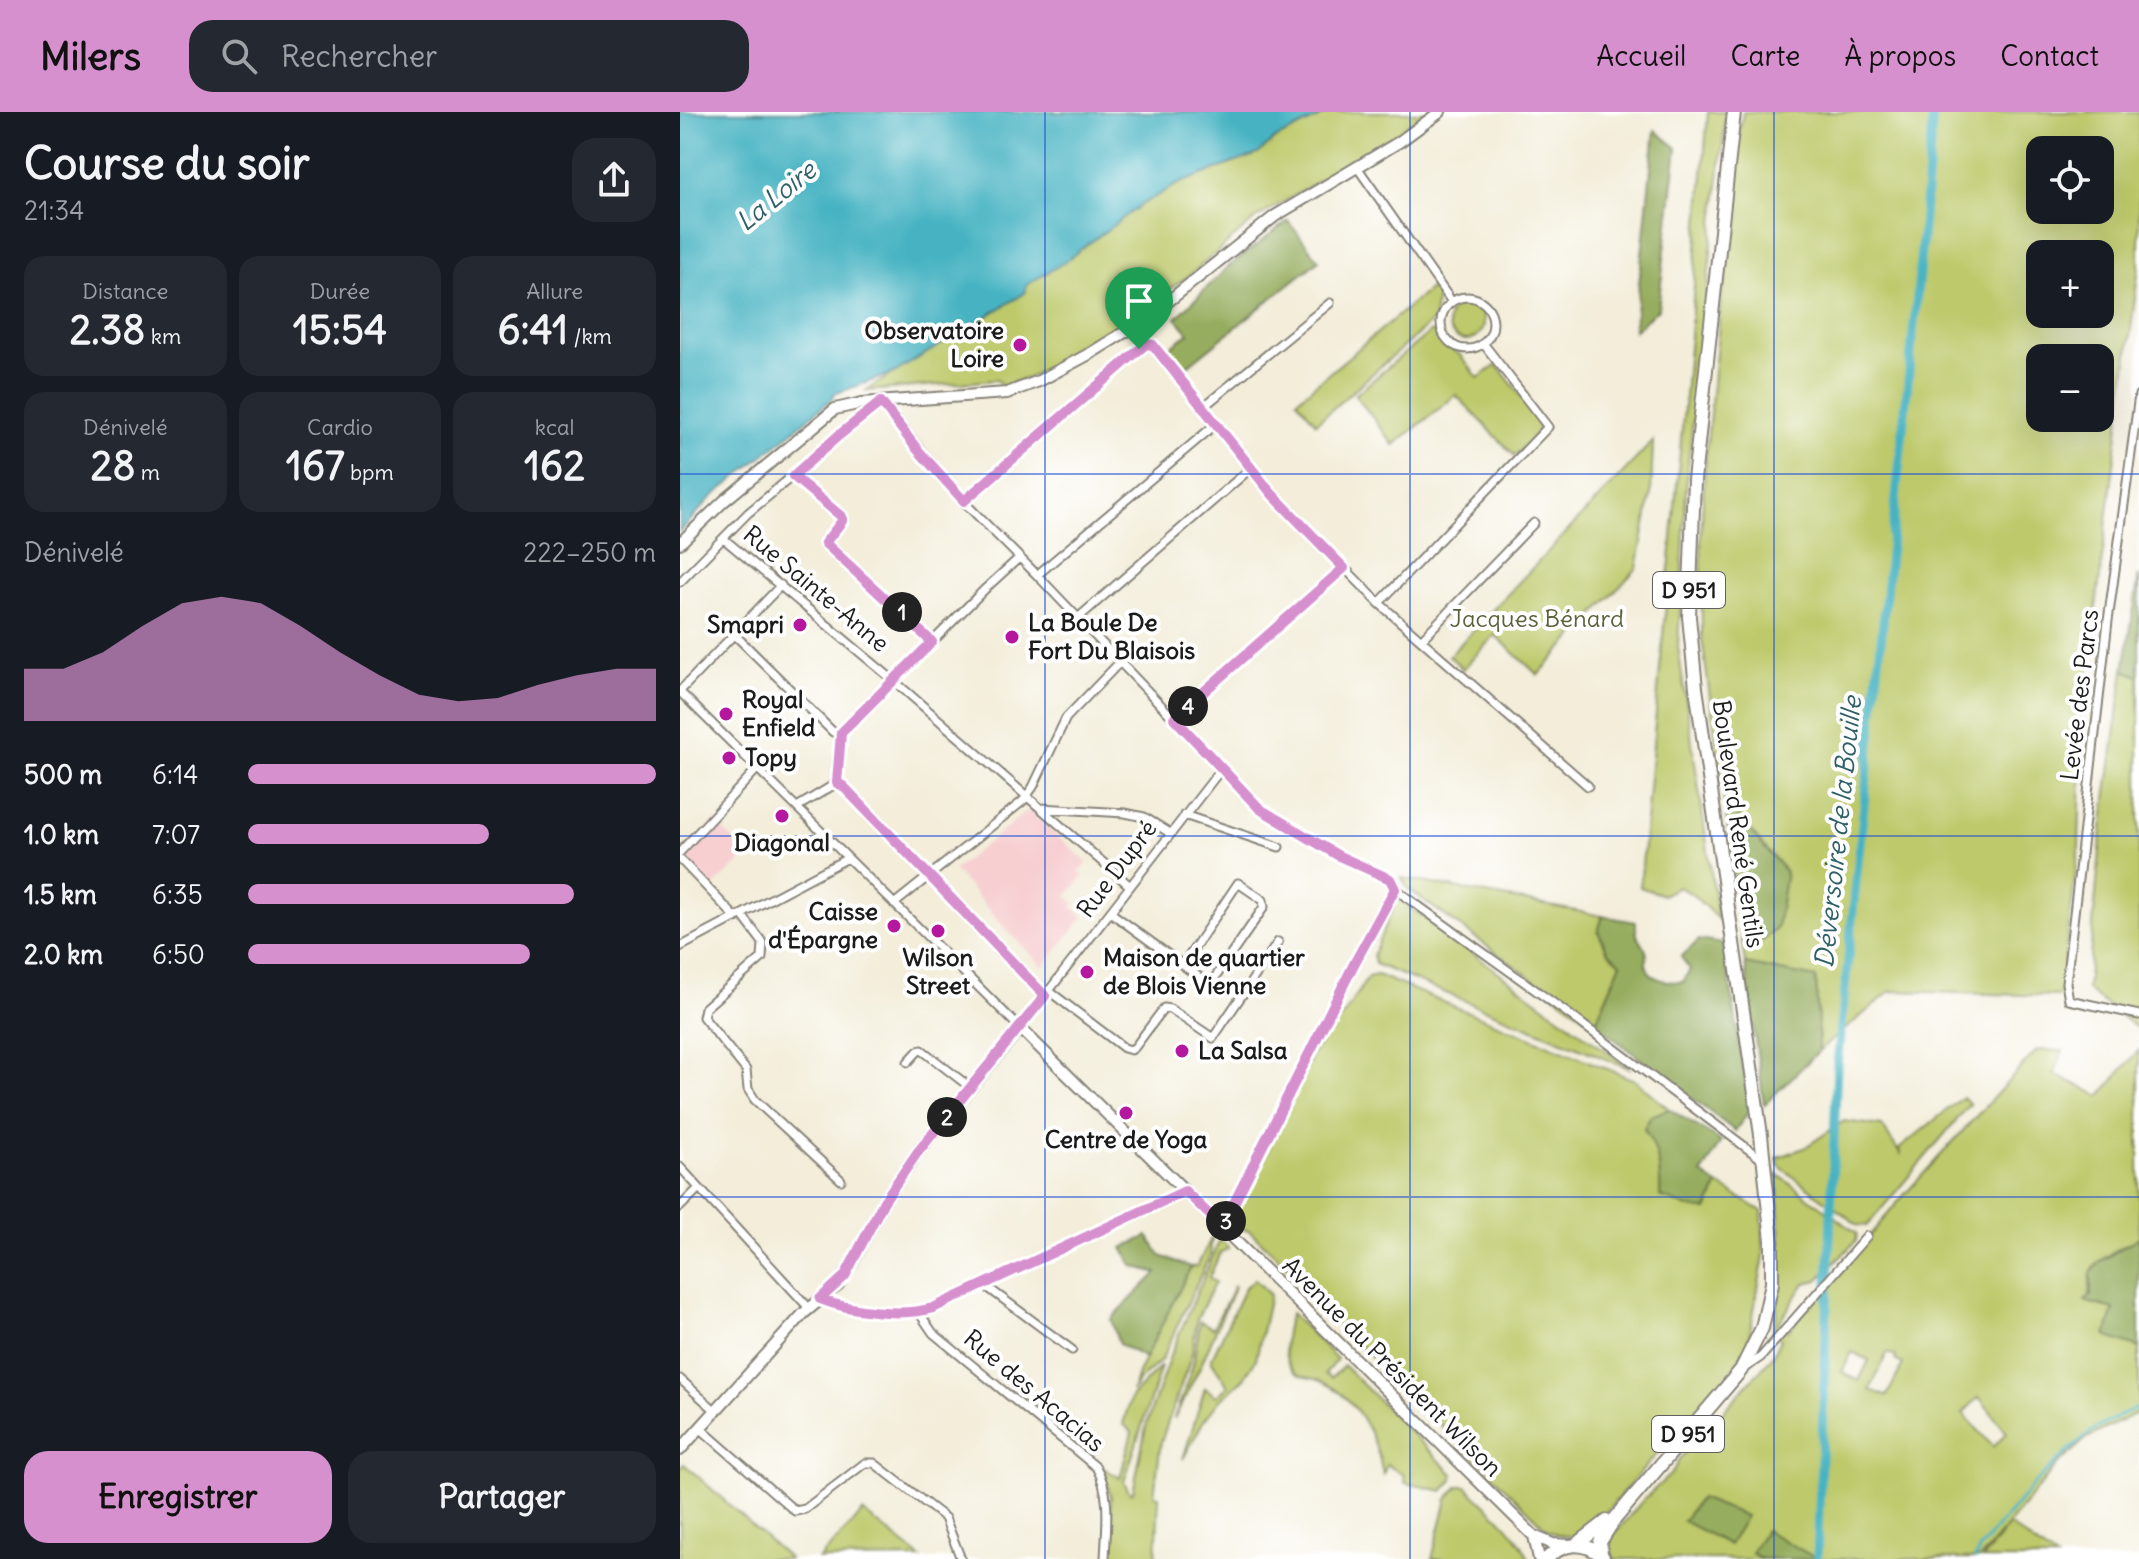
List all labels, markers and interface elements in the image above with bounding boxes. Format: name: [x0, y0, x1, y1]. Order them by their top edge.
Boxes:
search box: [189, 20, 749, 92]
text: Milers: [40, 33, 141, 80]
icon: search: [217, 34, 261, 78]
text: Rechercher: [281, 37, 437, 75]
text: Accueil: [1596, 38, 1686, 74]
text: Carte: [1730, 38, 1800, 74]
text: À propos: [1844, 38, 1956, 74]
text: Contact: [2000, 38, 2099, 74]
text: Course du soir: [24, 136, 310, 191]
map controls: [2026, 136, 2114, 432]
button: locate: [2026, 136, 2114, 224]
button: share: [572, 138, 656, 222]
water label: La Loire: [729, 152, 824, 238]
text: 21:34: [24, 194, 84, 227]
button: +: [2026, 240, 2114, 328]
pin: [1105, 267, 1173, 349]
text: Distance: [82, 277, 168, 305]
text: Durée: [310, 277, 370, 305]
text: Allure: [526, 277, 583, 305]
icon: arrive: [1117, 279, 1161, 323]
text: 2.38: [69, 305, 145, 355]
text: 15:54: [293, 305, 387, 355]
text: 6:41: [497, 305, 568, 355]
place label: Observatoire Loire: [864, 315, 1004, 373]
text: km: [145, 322, 181, 350]
text: /km: [568, 322, 612, 350]
marker: Observatoire Loire: [1011, 336, 1029, 354]
button: −: [2026, 344, 2114, 432]
text: Dénivelé: [83, 413, 168, 441]
text: Cardio: [307, 413, 373, 441]
text: kcal: [535, 413, 574, 441]
text: 28: [91, 441, 136, 491]
text: 167: [286, 441, 345, 491]
text: 162: [524, 441, 585, 491]
text: m: [136, 458, 160, 486]
text: bpm: [345, 458, 394, 486]
street label: Rue Sainte-Anne: [738, 519, 896, 658]
text: Dénivelé: [24, 536, 124, 569]
text: 222–250 m: [523, 536, 656, 569]
road number: D 951: [1653, 572, 1725, 608]
pin: 1: [882, 592, 922, 632]
text: 1: [898, 598, 906, 626]
park label: Jacques Bénard: [1450, 603, 1624, 633]
place label: La Boule De Fort Du Blaisois: [1028, 607, 1195, 665]
street label: Levée des Parcs: [2054, 608, 2104, 782]
place label: Smapri: [707, 609, 784, 639]
marker: Smapri: [791, 616, 809, 634]
marker: La Boule De Fort Du Blaisois: [1003, 628, 1021, 646]
place label: Royal Enfield: [742, 684, 815, 742]
pin: 4: [1168, 686, 1208, 726]
text: 4: [1182, 692, 1194, 720]
water label: Déversoire de la Bouille: [1807, 693, 1868, 969]
street label: Boulevard René Gentils: [1707, 698, 1771, 950]
marker: Royal Enfield: [717, 705, 735, 723]
place label: Topy: [745, 742, 797, 772]
marker: Topy: [720, 749, 738, 767]
text: 500 m: [24, 758, 102, 791]
text: 6:14: [152, 758, 198, 791]
marker: Diagonal: [773, 807, 791, 825]
street label: Rue Dupré: [1070, 814, 1163, 923]
text: 1.0 km: [24, 818, 99, 851]
text: 7:07: [152, 818, 200, 851]
place label: Diagonal: [734, 827, 830, 857]
text: 1.5 km: [24, 878, 97, 911]
text: 6:35: [152, 878, 203, 911]
place label: Caisse d'Épargne: [768, 896, 878, 954]
marker: Caisse d'Épargne: [885, 917, 903, 935]
marker: Wilson Street: [929, 922, 947, 940]
text: 2.0 km: [24, 938, 103, 971]
text: 6:50: [152, 938, 205, 971]
place label: Wilson Street: [903, 942, 974, 1000]
place label: Maison de quartier de Blois Vienne: [1103, 942, 1305, 1000]
marker: Maison de quartier de Blois Vienne: [1078, 963, 1096, 981]
place label: La Salsa: [1198, 1035, 1288, 1065]
marker: La Salsa: [1173, 1042, 1191, 1060]
pin: 2: [927, 1097, 967, 1137]
text: 2: [941, 1103, 953, 1131]
marker: Centre de Yoga: [1117, 1104, 1135, 1122]
place label: Centre de Yoga: [1045, 1124, 1208, 1154]
pin: 3: [1206, 1201, 1246, 1241]
text: 3: [1220, 1207, 1232, 1235]
street label: Avenue du Président Wilson: [1277, 1250, 1509, 1482]
street label: Rue des Acacias: [958, 1323, 1111, 1458]
road number: D 951: [1652, 1416, 1724, 1452]
button: Enregistrer: [24, 1451, 332, 1543]
button: Partager: [348, 1451, 656, 1543]

